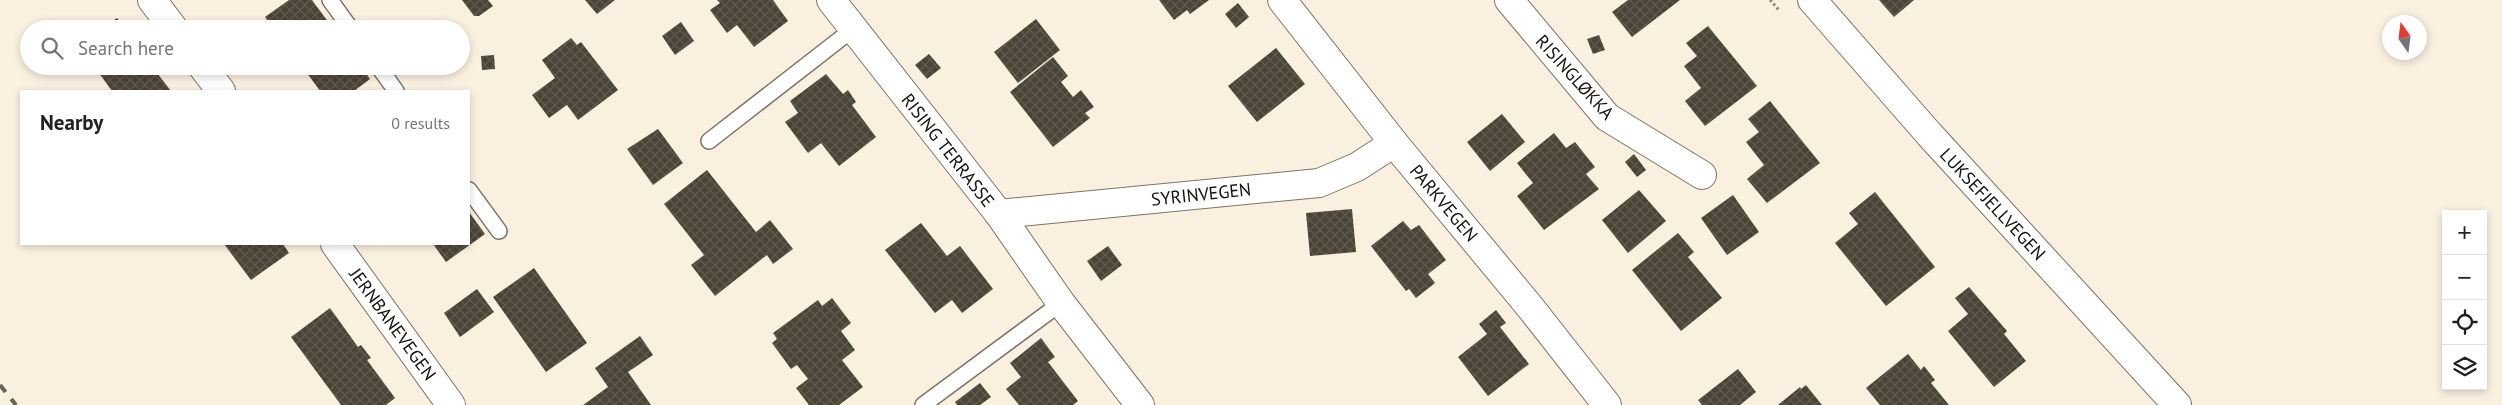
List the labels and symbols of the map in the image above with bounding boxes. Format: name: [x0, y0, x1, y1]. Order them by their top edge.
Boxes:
north arrow: [2382, 15, 2427, 60]
street label: RISINGLØKKA: [1531, 30, 1619, 125]
street label: RISING TERRASSE: [896, 89, 1000, 211]
street label: LUKSEFJELLVEGEN: [1935, 143, 2051, 265]
street label: PARKVEGEN: [1405, 160, 1483, 246]
street label: SYRINVEGEN: [1150, 177, 1252, 211]
street label: JERNBANEVEGEN: [344, 263, 441, 385]

